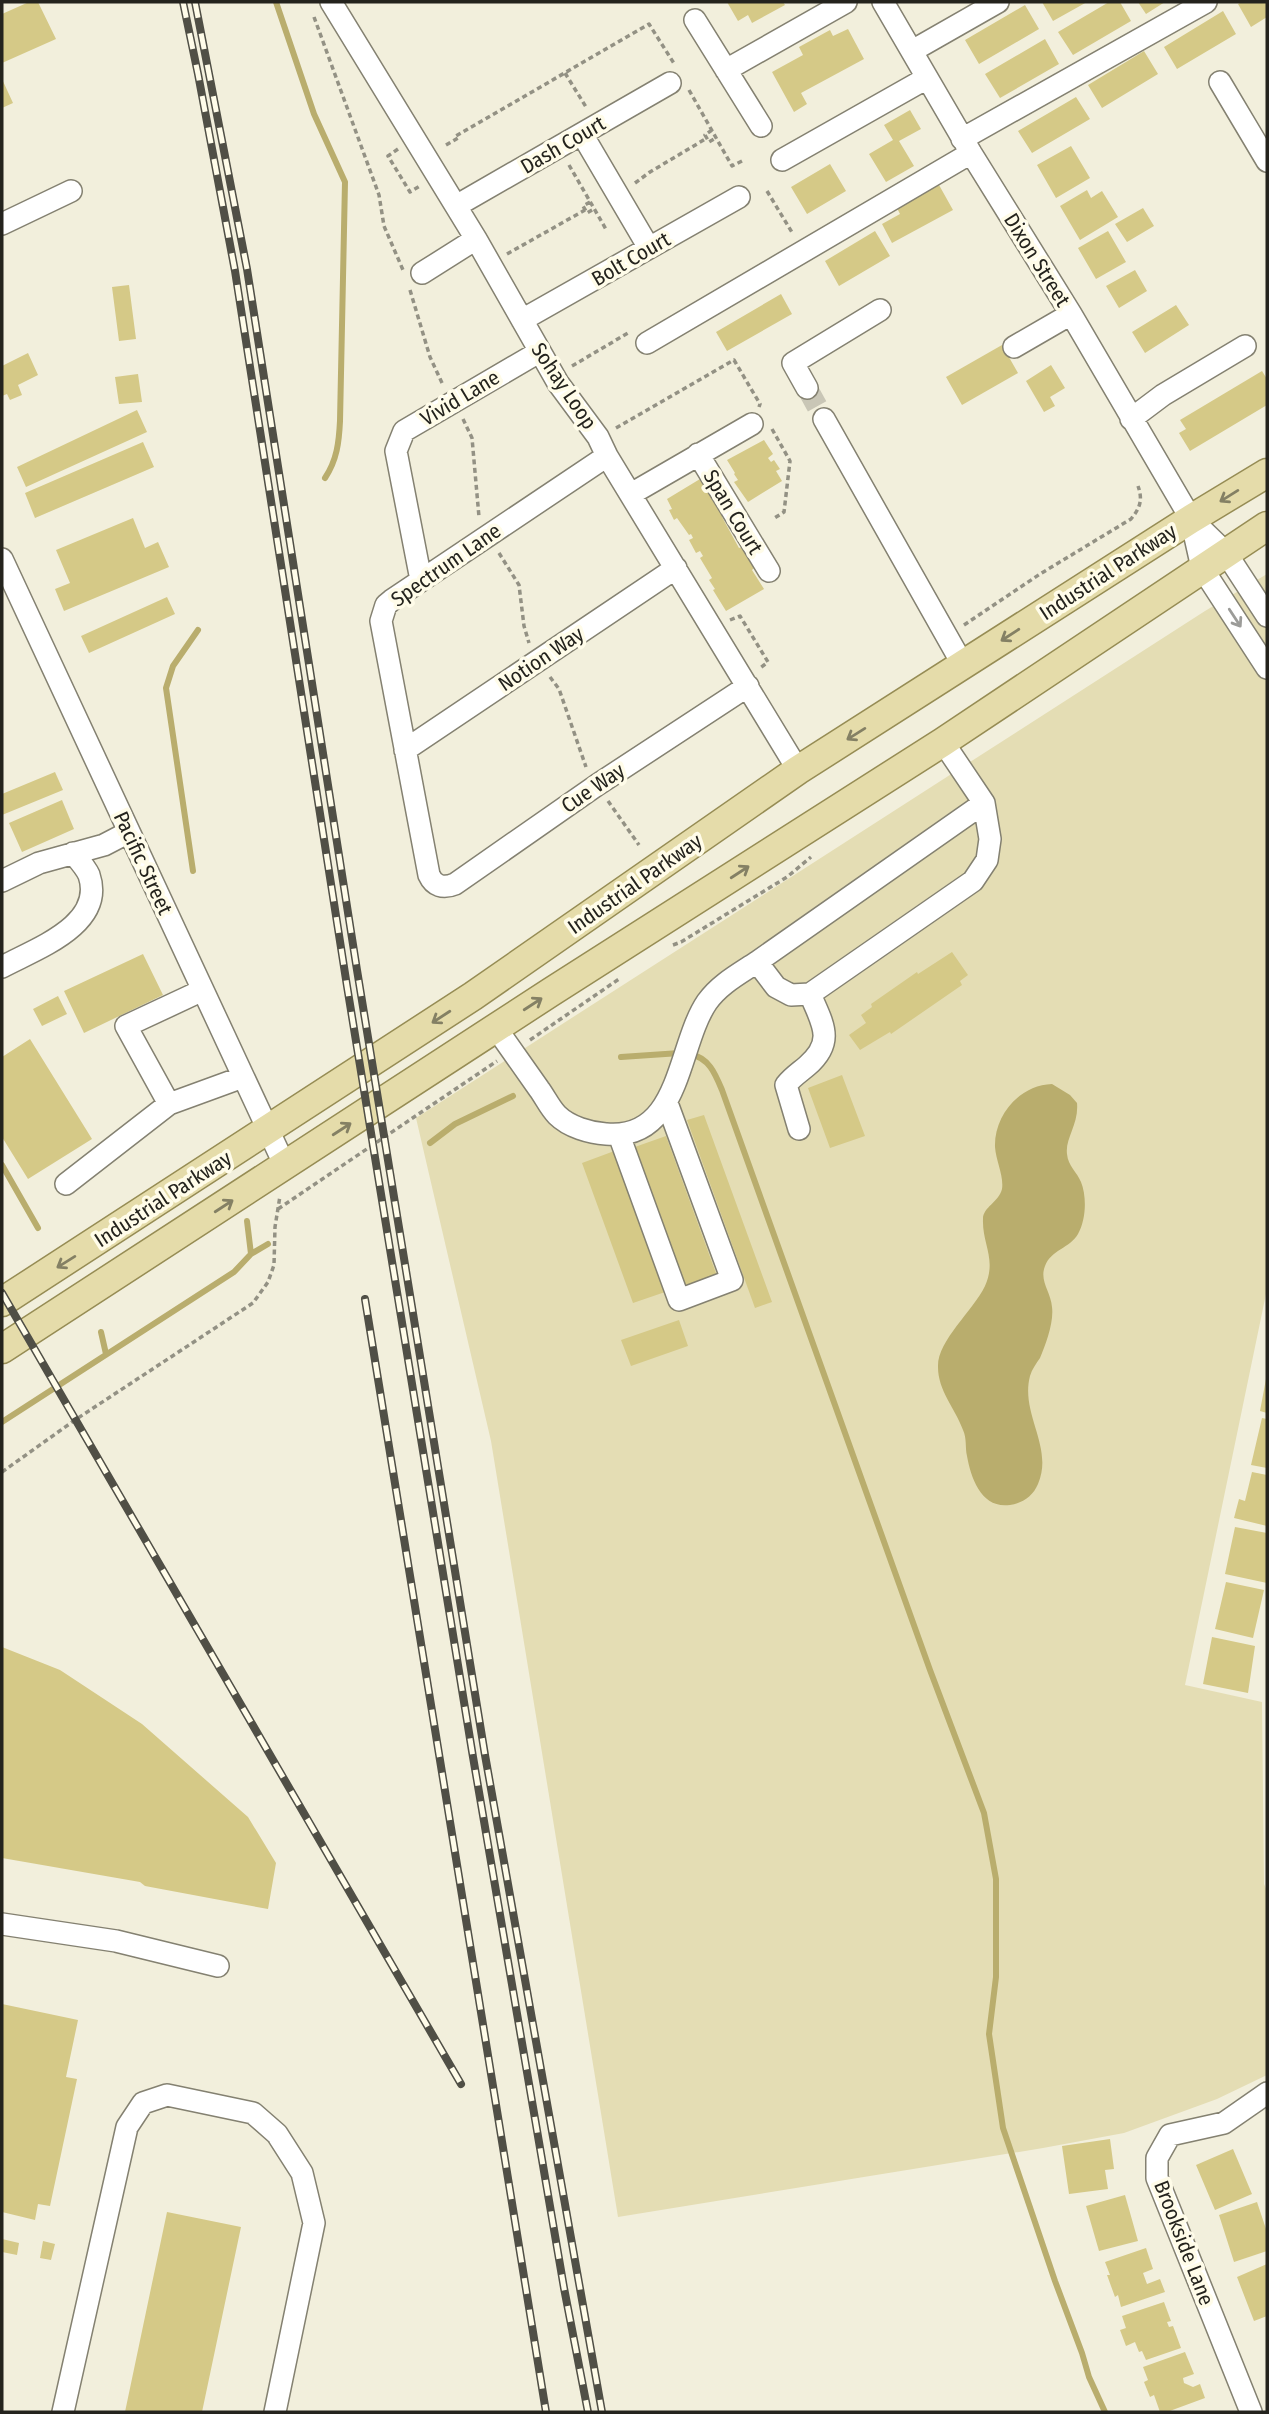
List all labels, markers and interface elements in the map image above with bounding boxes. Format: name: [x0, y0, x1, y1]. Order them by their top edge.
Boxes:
street label: Dash Court: [516, 110, 610, 180]
street label: Dixon Street: [998, 209, 1076, 312]
street label: Bolt Court: [587, 226, 675, 292]
street label: Sohay Loop: [526, 338, 602, 434]
street label: Vivid Lane: [416, 364, 504, 432]
street label: Span Court: [698, 465, 768, 559]
one-way arrow: [1220, 489, 1240, 503]
street label: Spectrum Lane: [386, 518, 506, 612]
street label: Industrial Parkway: [1035, 518, 1182, 626]
one-way arrow: [1228, 608, 1242, 627]
street label: Notion Way: [493, 621, 589, 697]
one-way arrow: [1001, 628, 1020, 643]
one-way arrow: [847, 726, 866, 741]
street label: Cue Way: [556, 757, 630, 819]
street label: Pacific Street: [108, 807, 178, 919]
street label: Industrial Parkway: [563, 828, 708, 940]
one-way arrow: [729, 865, 749, 879]
one-way arrow: [522, 997, 542, 1011]
one-way arrow: [432, 1010, 451, 1025]
one-way arrow: [332, 1121, 351, 1136]
street label: Industrial Parkway: [90, 1145, 237, 1253]
one-way arrow: [213, 1199, 233, 1213]
one-way arrow: [57, 1254, 76, 1269]
street label: Brookside Lane: [1148, 2177, 1220, 2309]

